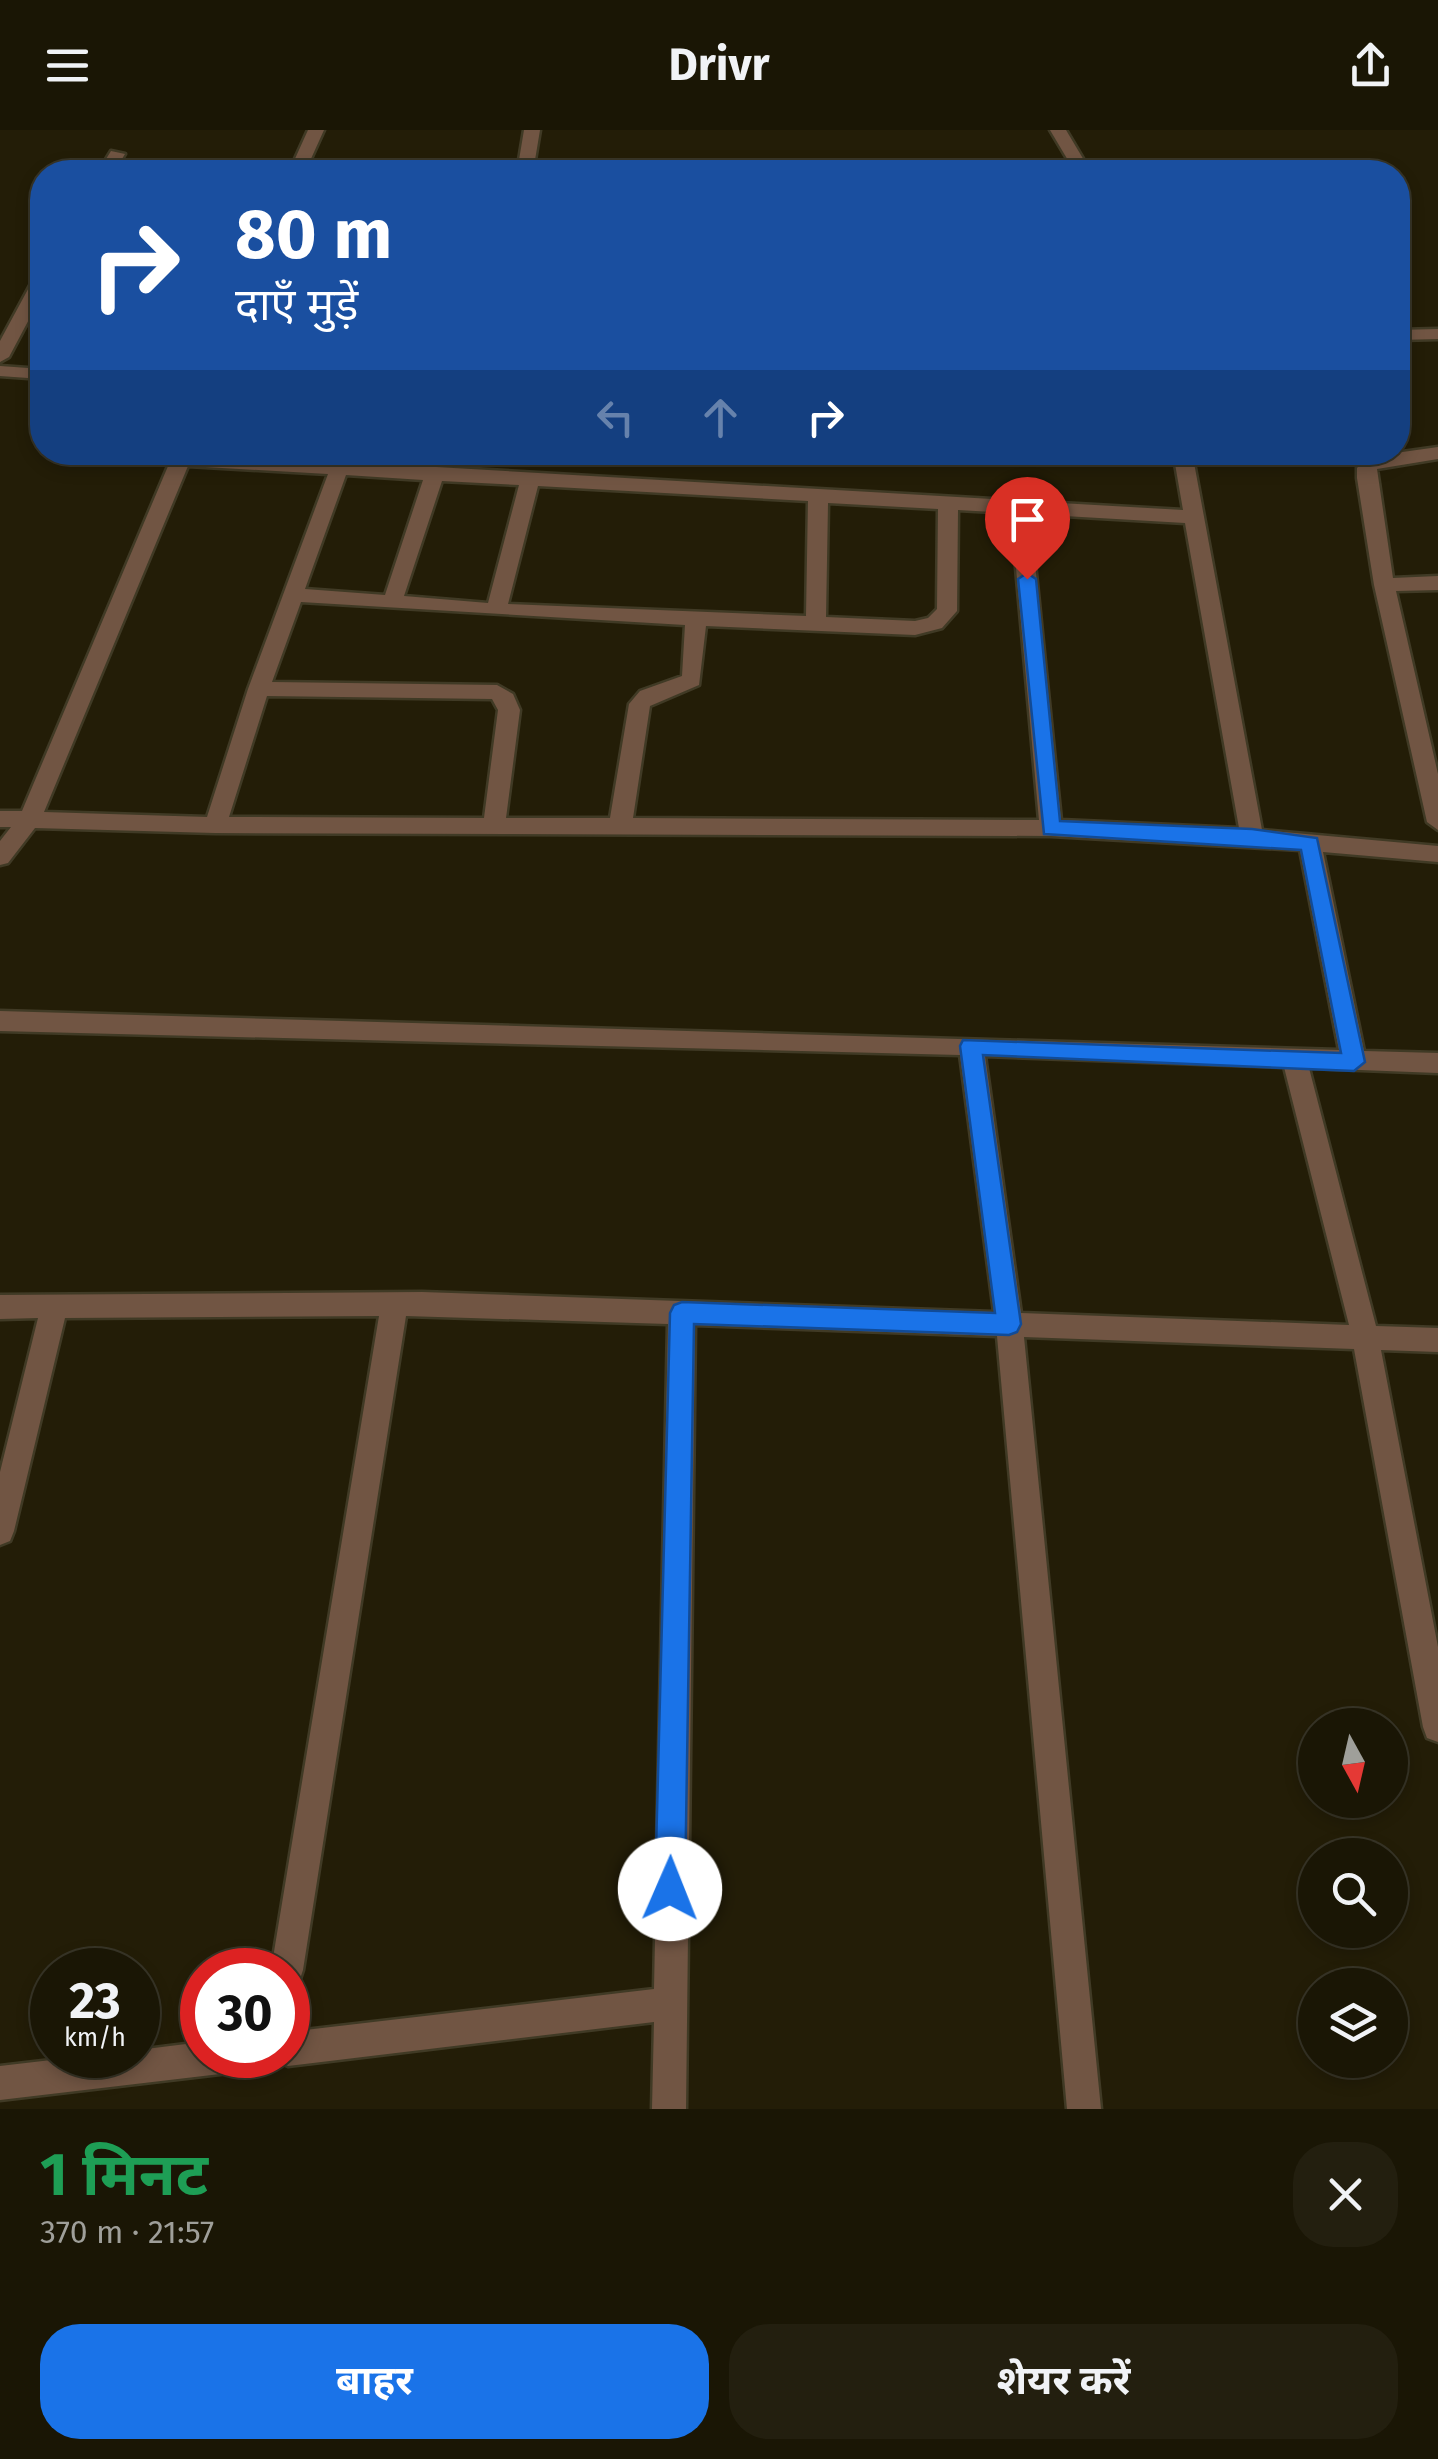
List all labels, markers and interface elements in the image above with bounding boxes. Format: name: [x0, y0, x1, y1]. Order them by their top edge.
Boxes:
icon: menu: [40, 38, 95, 93]
text: Drivr: [668, 38, 770, 92]
icon: share: [1343, 38, 1398, 93]
text: 80 m: [235, 193, 392, 277]
icon: right: [70, 200, 200, 330]
text: दाएँ मुड़ें: [235, 278, 358, 332]
icon: left: [588, 390, 643, 445]
icon: ahead: [693, 390, 748, 445]
icon: right: [798, 390, 853, 445]
pin: [985, 477, 1070, 580]
icon: arrive: [1000, 492, 1055, 547]
north arrow: [1298, 1708, 1408, 1818]
map controls: [1298, 1708, 1408, 2078]
position arrow: [618, 1837, 722, 1941]
button: search: [1298, 1838, 1408, 1948]
speed limit sign: 30: [180, 1948, 310, 2078]
button: layers: [1298, 1968, 1408, 2078]
text: 23: [69, 1971, 121, 2031]
text: km/h: [64, 2023, 126, 2053]
text: 1 मिनट: [40, 2139, 208, 2211]
button: close: [1293, 2142, 1398, 2247]
text: 370 m · 21:57: [40, 2213, 214, 2251]
button: बाहर: [40, 2324, 709, 2439]
button: शेयर करें: [729, 2324, 1398, 2439]

